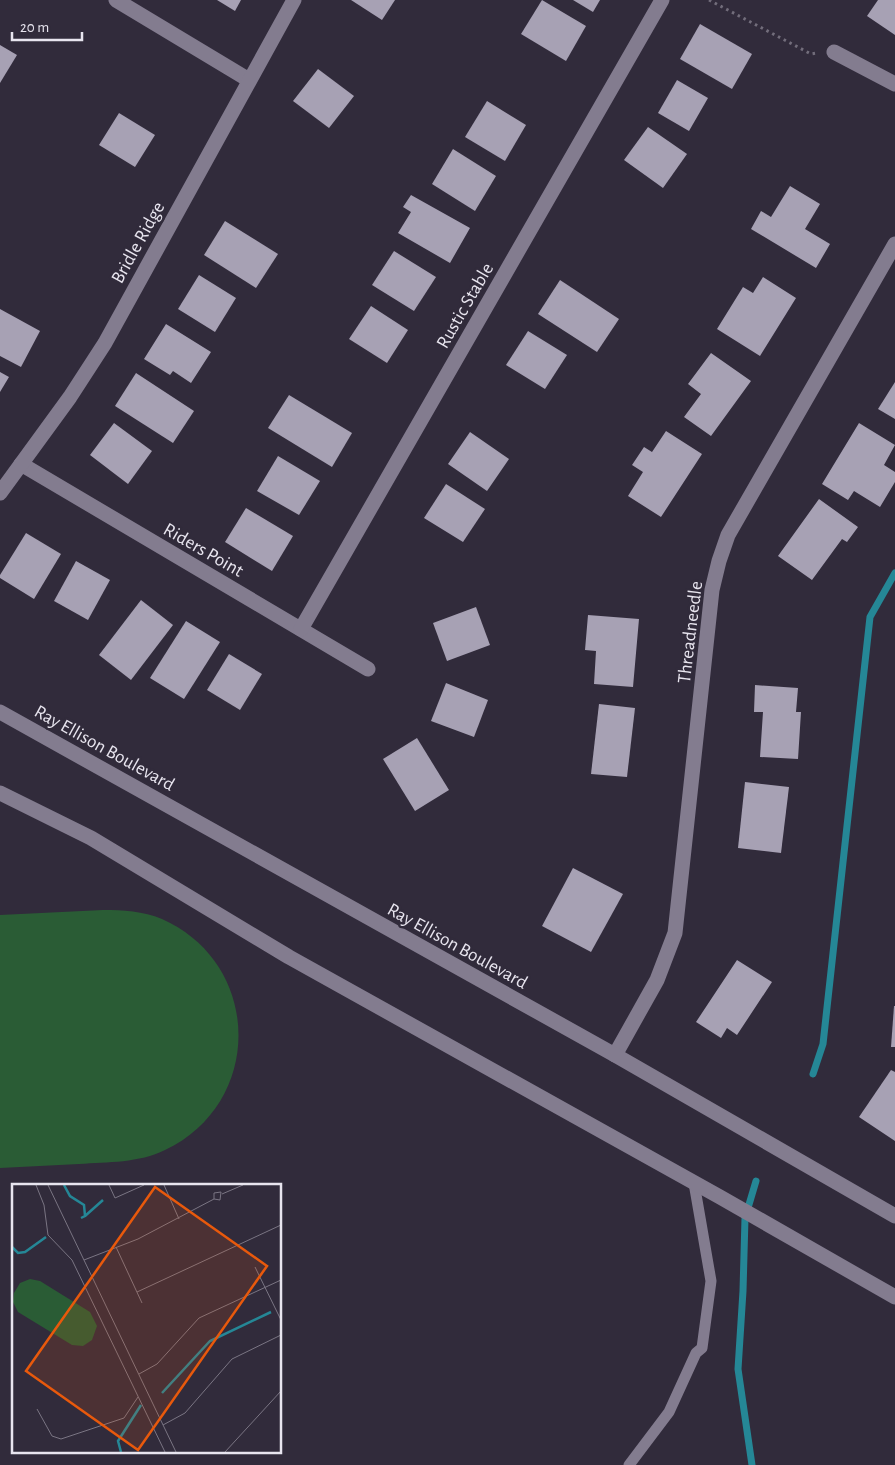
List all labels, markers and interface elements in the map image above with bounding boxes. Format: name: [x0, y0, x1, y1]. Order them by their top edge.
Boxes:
scale bar: [12, 10, 82, 42]
text: 20 m: [20, 20, 49, 35]
street label: Bridle Ridge: [108, 199, 168, 287]
street label: Rustic Stable: [433, 260, 497, 352]
street label: Riders Point: [160, 520, 247, 581]
street label: Threadneedle: [675, 580, 706, 684]
street label: Ray Ellison Boulevard: [31, 702, 178, 795]
street label: Ray Ellison Boulevard: [384, 900, 531, 993]
inset map: [12, 1184, 281, 1452]

